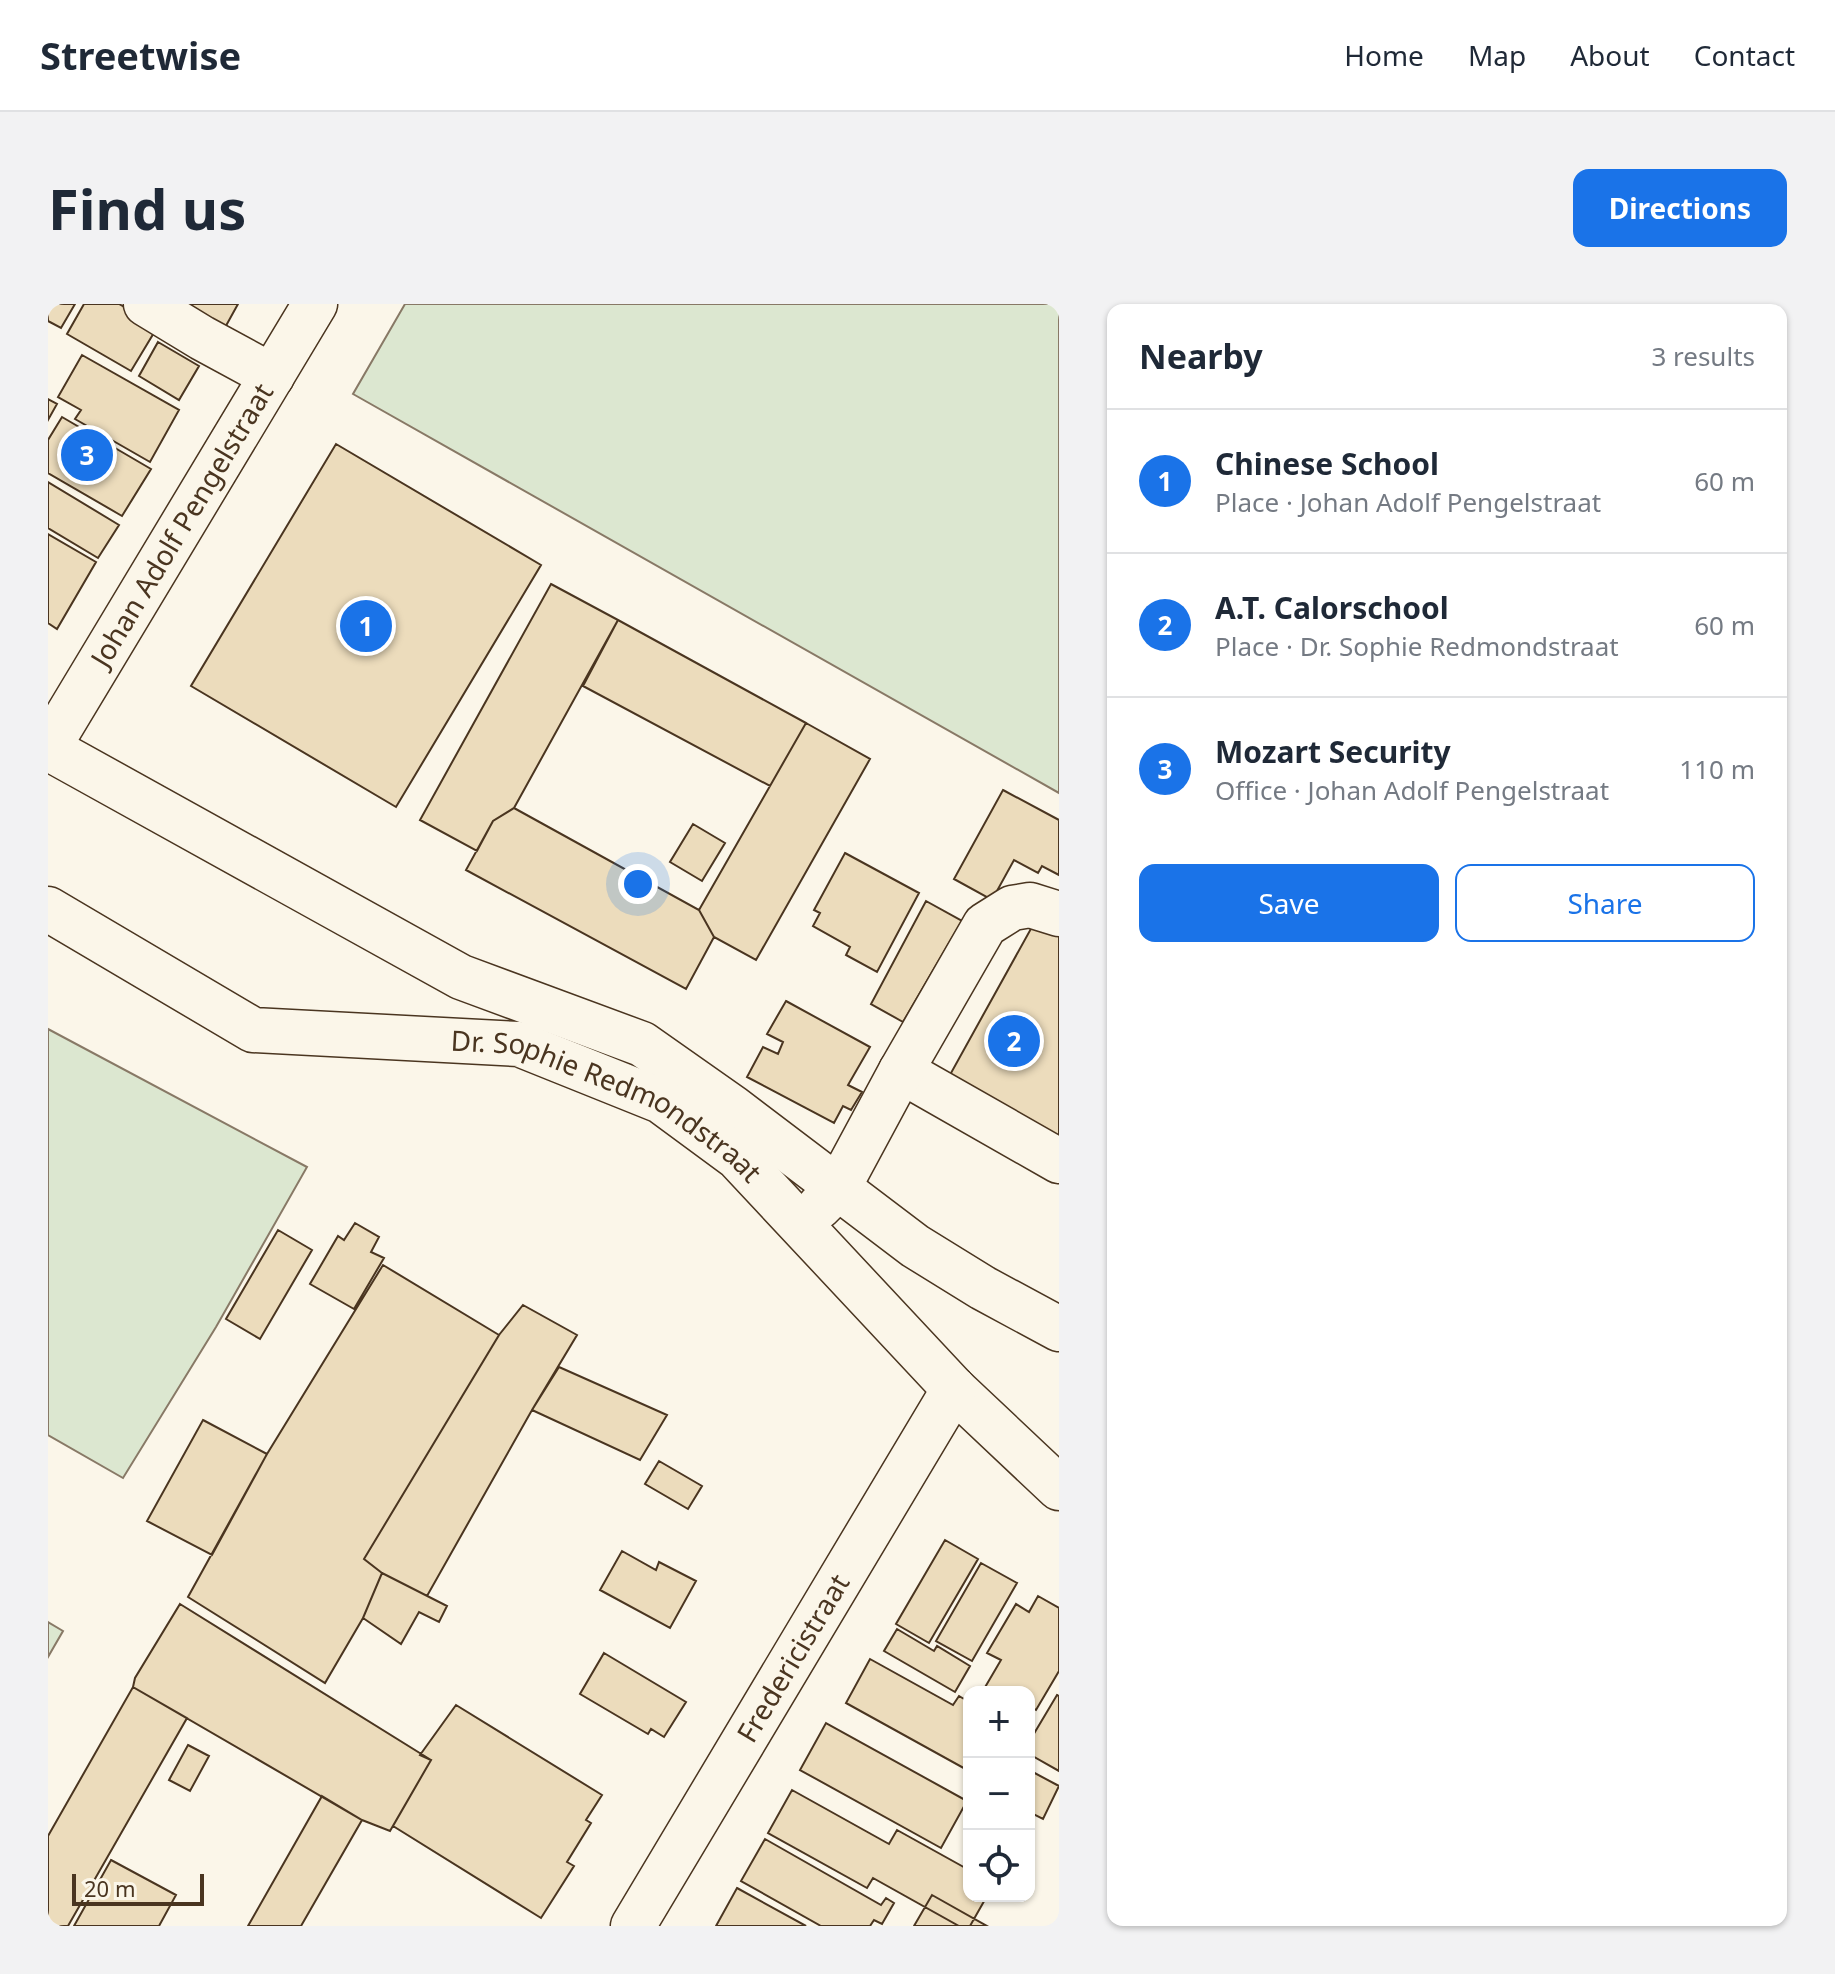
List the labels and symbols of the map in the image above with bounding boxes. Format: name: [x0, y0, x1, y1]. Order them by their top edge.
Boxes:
street label: Johan Adolf Pengelstraat: [80, 376, 281, 676]
pin: 3: [61, 425, 113, 485]
pin: 1: [340, 596, 392, 656]
your location: [618, 864, 658, 904]
pin: 2: [988, 1011, 1040, 1071]
street label: Dr. Sophie Redmondstraat: [450, 1020, 771, 1190]
street label: Fredericistraat: [727, 1566, 857, 1749]
scale bar: [72, 1870, 204, 1906]

